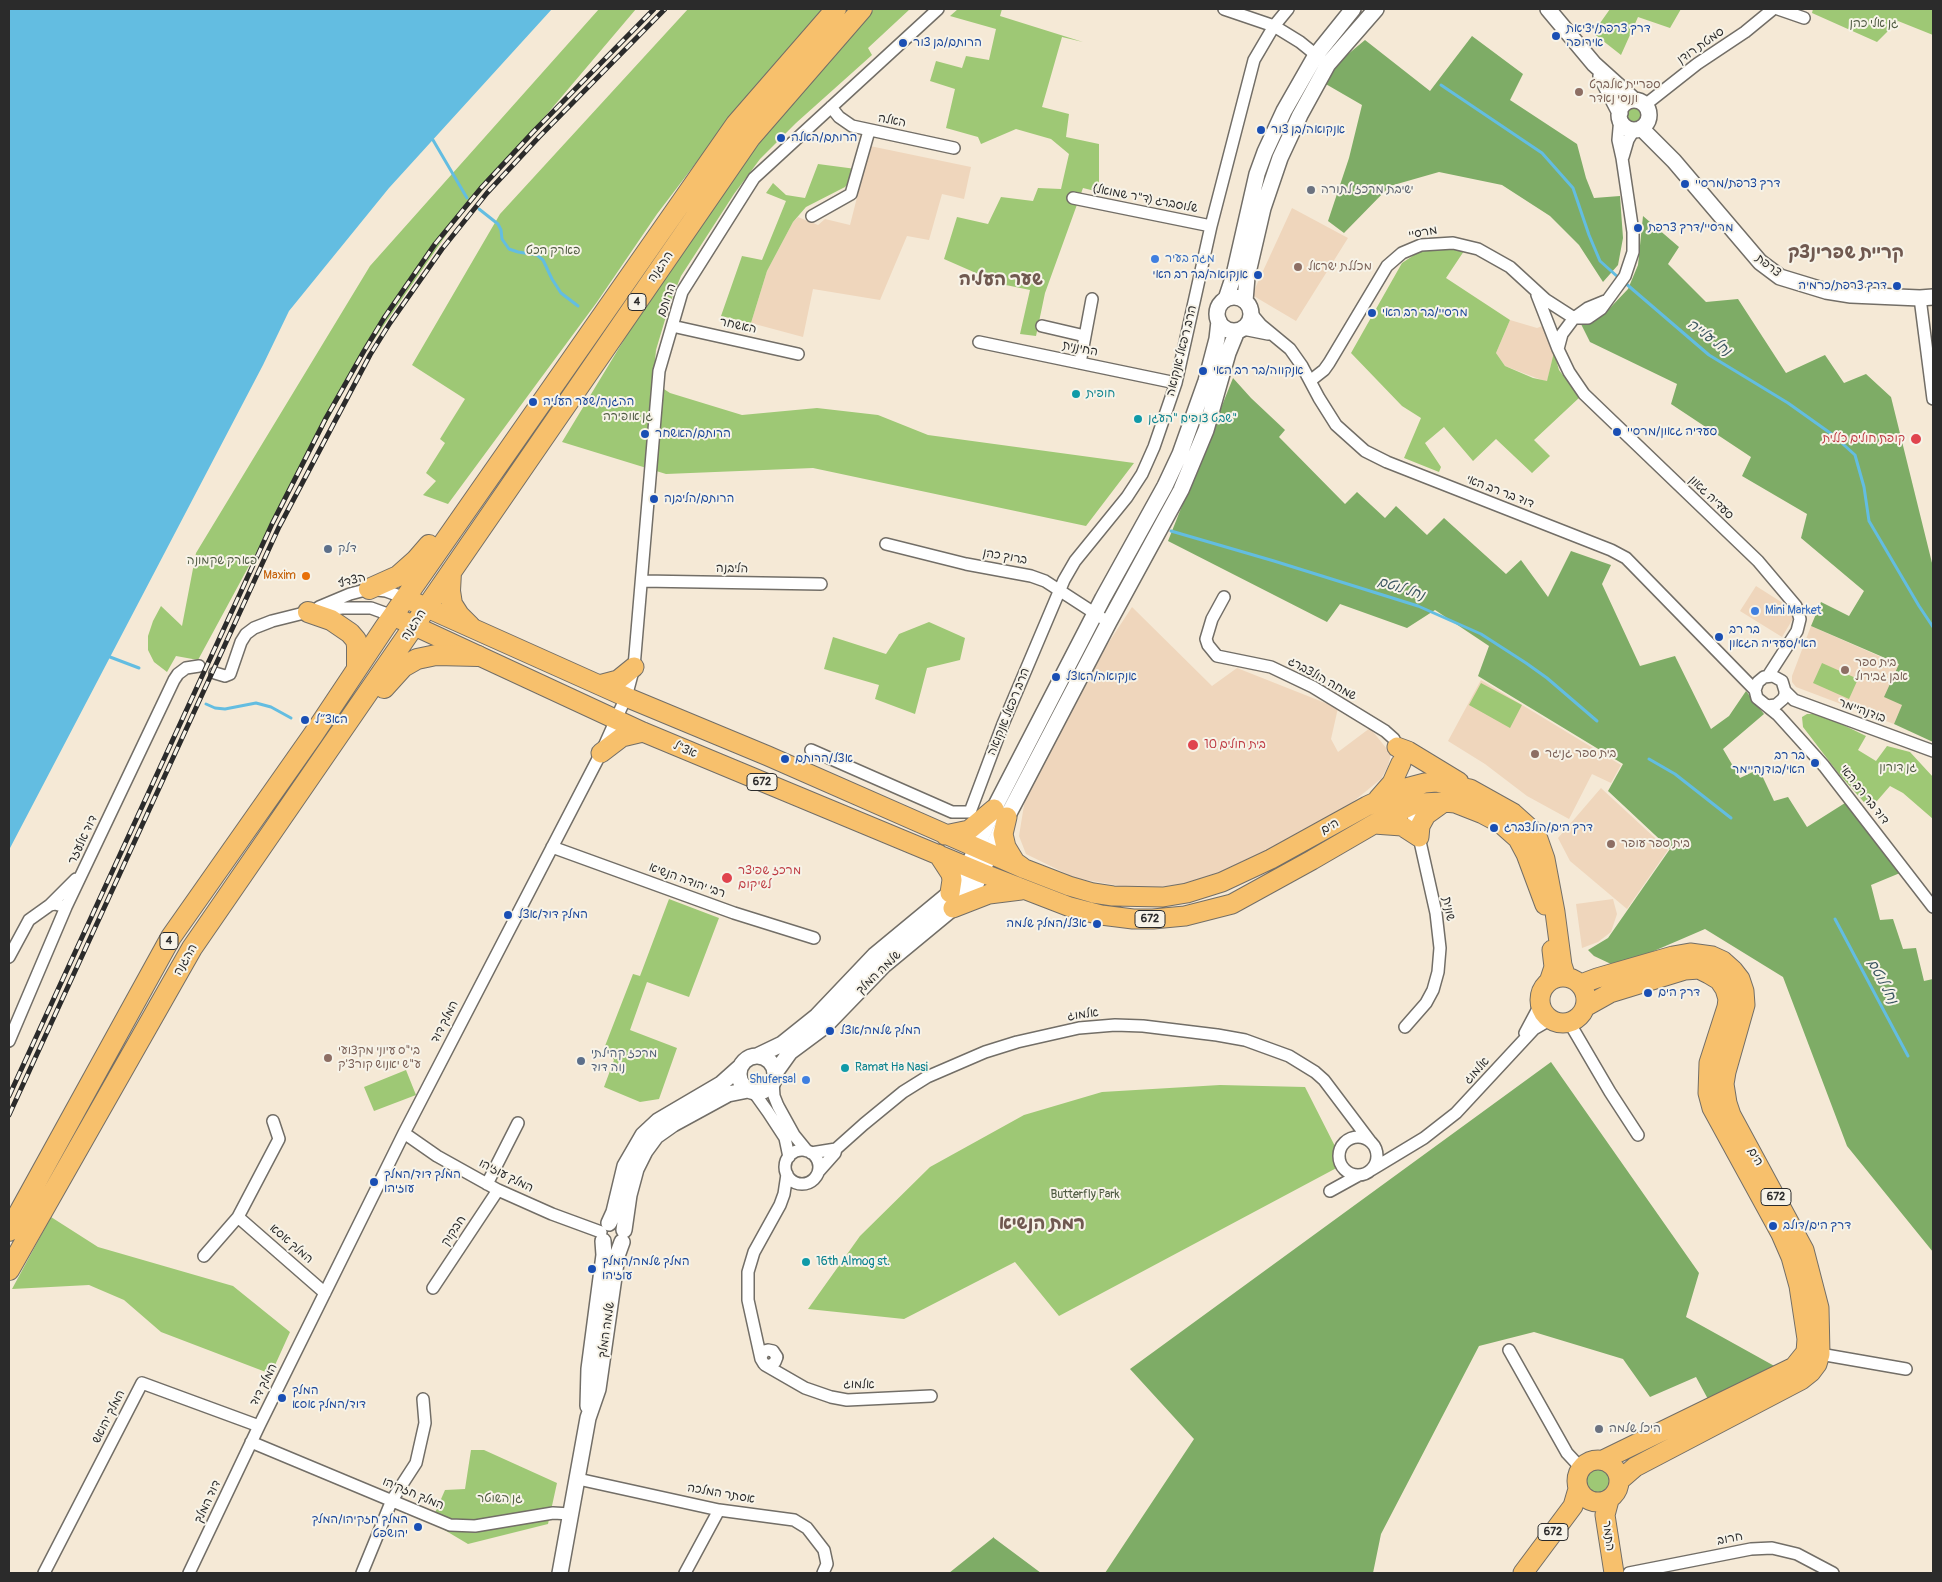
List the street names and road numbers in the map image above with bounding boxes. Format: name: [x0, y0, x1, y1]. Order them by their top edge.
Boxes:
street label: סמטת רודן: [1675, 25, 1727, 67]
street label: האלה: [877, 111, 907, 131]
street label: שלוסברג (ד"ר שמואל): [1091, 182, 1199, 216]
street label: מרסיי: [1407, 223, 1439, 243]
street label: ההגנה: [645, 249, 677, 285]
street label: צרפת: [1752, 252, 1784, 280]
street label: הרותם: [654, 282, 680, 318]
road number: 4: [628, 294, 646, 310]
street label: הרב רפאל אנקואה: [1164, 304, 1200, 398]
street label: האשחר: [718, 315, 758, 337]
street label: החיננית: [1061, 338, 1099, 360]
street label: דוד בר רב האי: [1464, 472, 1536, 512]
street label: סעדיה גאון: [1686, 473, 1736, 523]
street label: ברוך כהן: [982, 546, 1028, 568]
street label: הליבנה: [716, 562, 748, 576]
street label: הצדף: [337, 570, 367, 592]
street label: ההגנה: [398, 607, 430, 643]
street label: שמחה הולצברג: [1285, 654, 1359, 704]
street label: הרב רפאל אנקואה: [985, 666, 1033, 758]
street label: בודנהיימר: [1836, 696, 1888, 726]
street label: אצ"ל: [671, 739, 699, 761]
street label: דוד בר רב האי: [1836, 762, 1892, 828]
road number: 672: [747, 774, 777, 790]
street label: דוד אלעזר: [65, 813, 101, 867]
street label: הים: [1318, 816, 1342, 838]
street label: רבי יהודה הנשיא: [647, 861, 727, 901]
street label: שונית: [1439, 896, 1457, 922]
road number: 672: [1135, 911, 1165, 928]
road number: 4: [160, 932, 178, 949]
street label: ההגנה: [171, 942, 201, 978]
street label: שלמה המלך: [854, 948, 904, 998]
street label: המלך דוד: [428, 998, 462, 1046]
street label: אלמוג: [1067, 1006, 1099, 1024]
street label: אלמוג: [1461, 1055, 1493, 1087]
street label: הים: [1744, 1145, 1766, 1169]
street label: המלך עוזיהו: [476, 1156, 536, 1196]
road number: 672: [1761, 1188, 1791, 1206]
street label: חבקוק: [439, 1213, 469, 1249]
street label: המלך אסא: [266, 1221, 316, 1267]
street label: שלמה המלך: [596, 1301, 618, 1359]
street label: המלך דוד: [247, 1361, 281, 1409]
street label: אלמוג: [843, 1378, 875, 1392]
street label: המלך יהואש: [89, 1388, 129, 1446]
street label: המלך חזקיהו: [380, 1475, 446, 1513]
street label: דוד המלך: [192, 1478, 224, 1526]
street label: אסתר המלכה: [686, 1481, 756, 1507]
street label: התמר: [1599, 1520, 1617, 1552]
road number: 672: [1538, 1524, 1568, 1540]
street label: חרוב: [1716, 1529, 1744, 1549]

